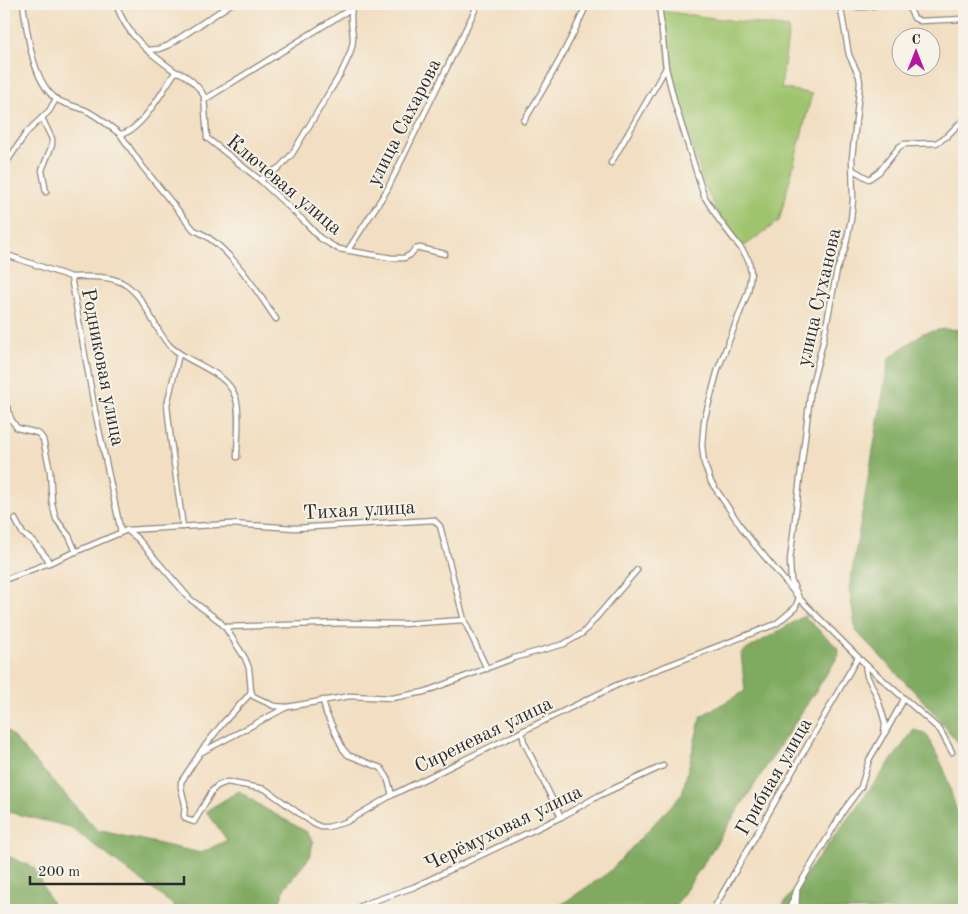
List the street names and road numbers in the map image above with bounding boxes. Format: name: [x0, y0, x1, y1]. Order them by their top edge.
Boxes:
street label: улица Сахарова: [364, 56, 446, 190]
street label: Ключевая улица: [222, 132, 345, 239]
street label: улица Суханова: [794, 226, 846, 369]
street label: Родниковая улица: [77, 287, 127, 448]
street label: Тихая улица: [302, 498, 416, 524]
street label: Сиреневая улица: [412, 694, 556, 778]
street label: Грибная улица: [733, 715, 816, 839]
street label: Черёмуховая улица: [422, 782, 586, 875]

